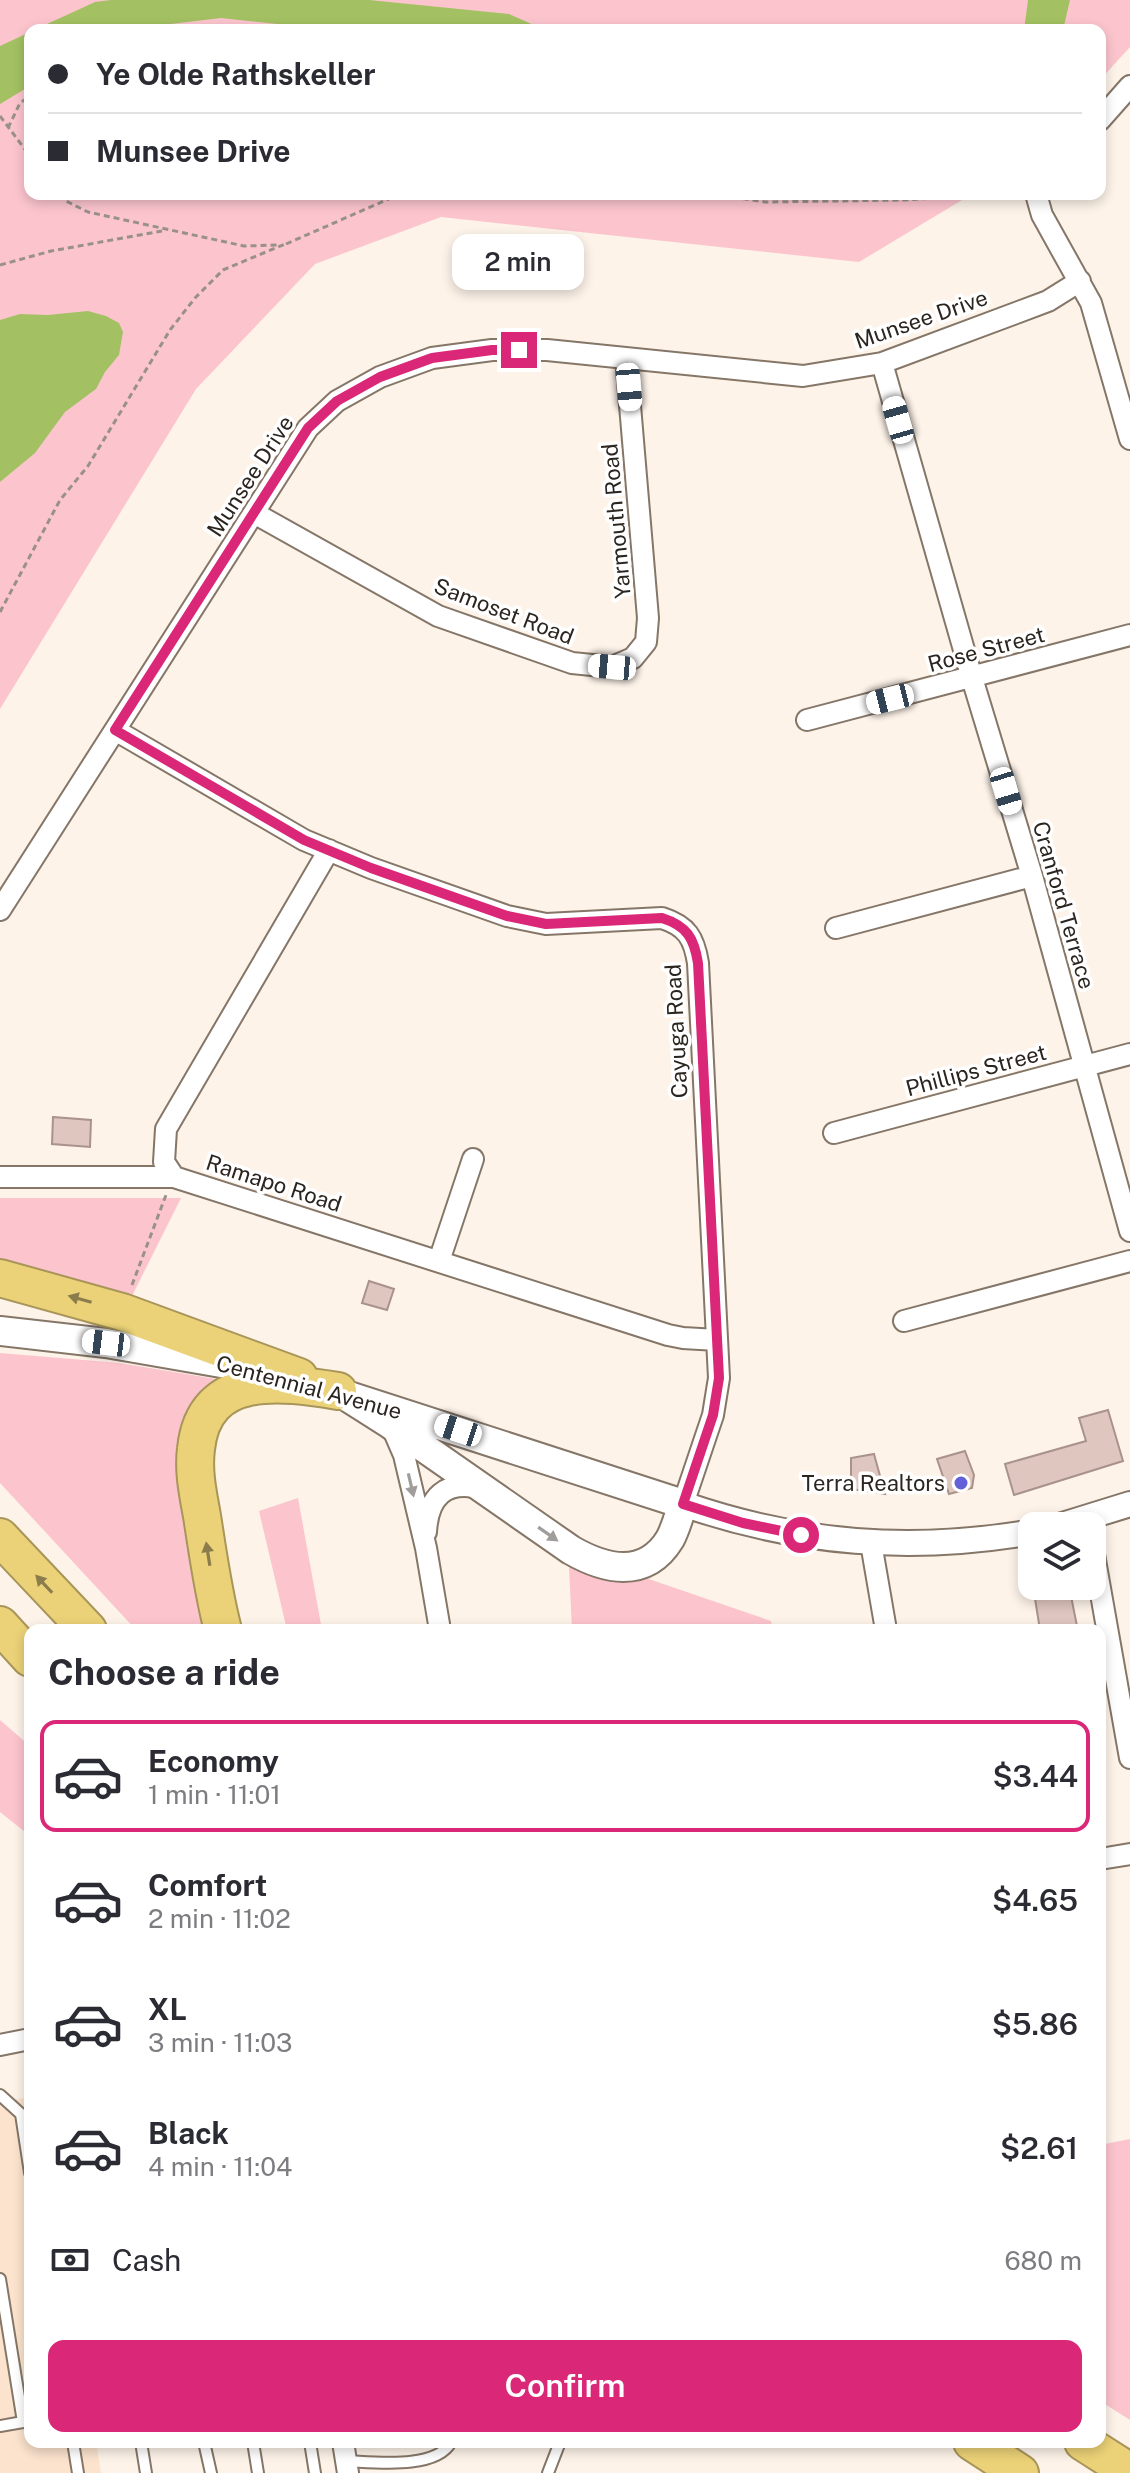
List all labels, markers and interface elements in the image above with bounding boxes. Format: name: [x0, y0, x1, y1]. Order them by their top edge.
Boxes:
text: Ye Olde Rathskeller: [96, 56, 376, 92]
text: Munsee Drive: [96, 133, 291, 169]
callout: 2 min: [453, 234, 585, 290]
text: 2 min: [484, 246, 552, 277]
street label: Munsee Drive: [851, 284, 991, 354]
route end: [501, 332, 537, 368]
car: [615, 362, 643, 412]
car: [880, 394, 916, 446]
street label: Munsee Drive: [201, 411, 299, 541]
street label: Yarmouth Road: [596, 442, 636, 600]
street label: Samoset Road: [431, 572, 577, 650]
street label: Rose Street: [925, 621, 1047, 677]
car: [587, 653, 637, 681]
car: [864, 682, 916, 716]
car: [988, 765, 1024, 817]
street label: Cranford Terrace: [1028, 818, 1100, 992]
street label: Cayuga Road: [660, 963, 692, 1099]
street label: Phillips Street: [903, 1039, 1049, 1101]
street label: Ramapo Road: [203, 1149, 345, 1217]
one-way arrow: [68, 1292, 92, 1305]
car: [81, 1328, 131, 1358]
street label: Centennial Avenue: [213, 1350, 405, 1424]
car: [431, 1411, 485, 1449]
place label: Terra Realtors: [802, 1470, 945, 1496]
one-way arrow: [405, 1473, 418, 1498]
marker: Terra Realtors: [952, 1474, 970, 1492]
map controls: [1018, 1512, 1106, 1600]
button: layers: [1018, 1512, 1106, 1600]
route start: [783, 1517, 819, 1553]
one-way arrow: [538, 1526, 559, 1541]
one-way arrow: [201, 1541, 213, 1566]
one-way arrow: [35, 1575, 53, 1594]
text: Choose a ride: [48, 1651, 280, 1693]
icon: car: [52, 1740, 124, 1812]
text: Economy: [148, 1743, 279, 1779]
text: $3.44: [992, 1758, 1078, 1794]
text: 1 min · 11:01: [148, 1779, 281, 1810]
icon: car: [52, 1864, 124, 1936]
text: Comfort: [148, 1867, 267, 1903]
text: $4.65: [992, 1882, 1078, 1918]
text: 2 min · 11:02: [148, 1903, 291, 1934]
icon: car: [52, 1988, 124, 2060]
text: XL: [148, 1991, 187, 2027]
text: $5.86: [992, 2006, 1078, 2042]
text: 3 min · 11:03: [148, 2027, 292, 2058]
icon: car: [52, 2112, 124, 2184]
text: Black: [148, 2115, 229, 2151]
text: $2.61: [1000, 2130, 1078, 2166]
text: 4 min · 11:04: [148, 2151, 292, 2182]
icon: cash: [48, 2238, 92, 2282]
text: Cash: [112, 2242, 181, 2278]
text: 680 m: [1005, 2245, 1082, 2276]
button: Confirm: [48, 2340, 1082, 2432]

